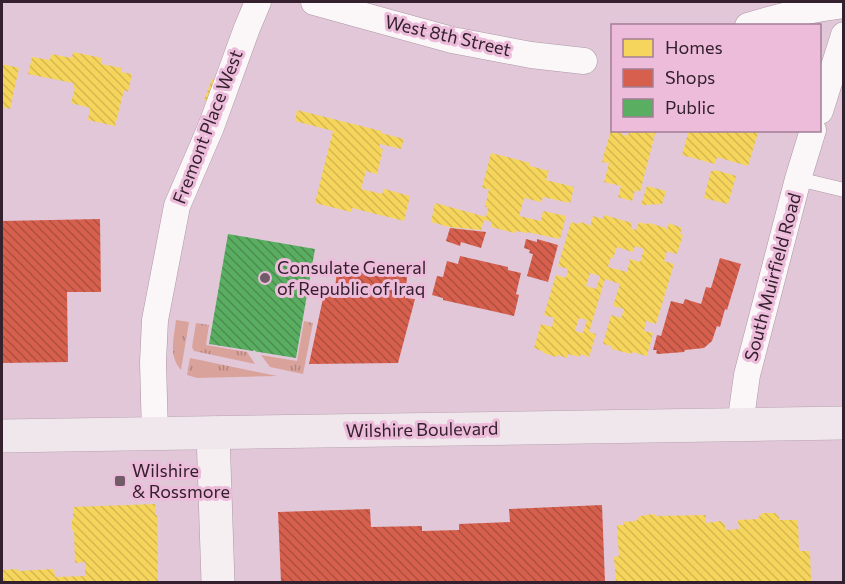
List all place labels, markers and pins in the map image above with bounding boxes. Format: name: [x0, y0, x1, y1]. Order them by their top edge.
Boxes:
place label: Consulate General of Republic of Iraq: [277, 256, 426, 299]
marker: Consulate General of Republic of Iraq: [258, 271, 272, 285]
place label: Wilshire & Rossmore: [132, 459, 230, 502]
marker: Wilshire & Rossmore: [113, 474, 127, 488]

